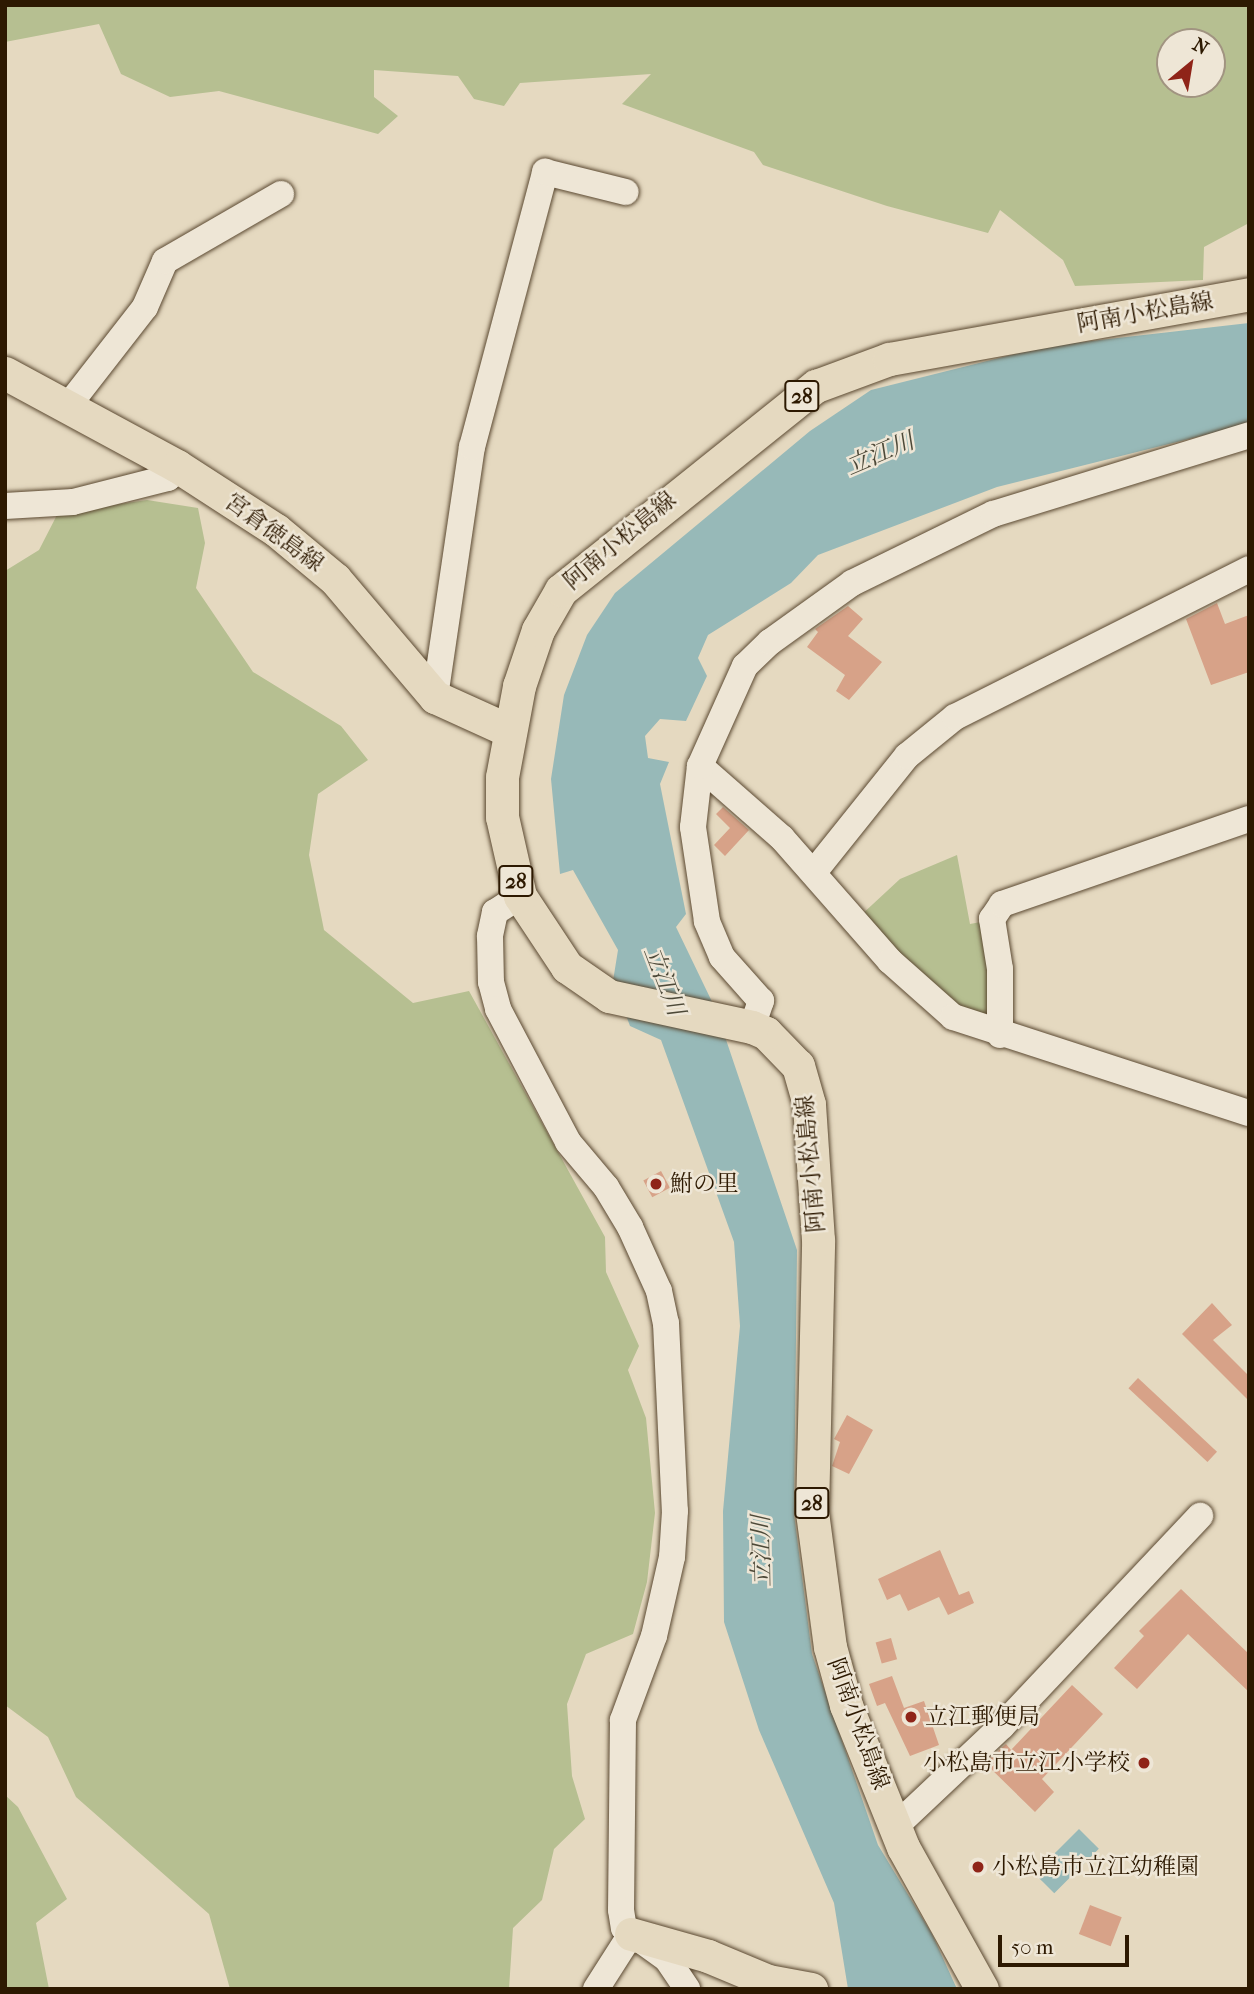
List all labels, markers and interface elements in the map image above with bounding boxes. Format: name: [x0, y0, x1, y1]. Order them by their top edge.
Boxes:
north arrow: [1156, 28, 1226, 98]
text: N: [1189, 33, 1212, 60]
street label: 阿南小松島線: [1075, 287, 1215, 339]
road number: 28: [783, 378, 821, 414]
water label: 立江川: [841, 427, 919, 481]
street label: 阿南小松島線: [558, 486, 682, 596]
street label: 宮倉徳島線: [219, 488, 329, 578]
road number: 28: [497, 864, 535, 898]
water label: 立江川: [638, 942, 690, 1020]
street label: 阿南小松島線: [791, 1094, 831, 1234]
place label: 鮒の里: [670, 1170, 739, 1198]
marker: 鮒の里: [648, 1176, 664, 1192]
road number: 28: [793, 1486, 831, 1520]
water label: 立江川: [747, 1515, 777, 1587]
street label: 阿南小松島線: [821, 1654, 895, 1794]
place label: 立江郵便局: [925, 1703, 1040, 1731]
marker: 立江郵便局: [903, 1709, 919, 1725]
place label: 小松島市立江小学校: [923, 1749, 1130, 1777]
marker: 小松島市立江小学校: [1136, 1755, 1152, 1771]
place label: 小松島市立江幼稚園: [992, 1853, 1199, 1881]
marker: 小松島市立江幼稚園: [970, 1859, 986, 1875]
scale bar: [1002, 1920, 1133, 1964]
text: 50 m: [1011, 1935, 1054, 1959]

